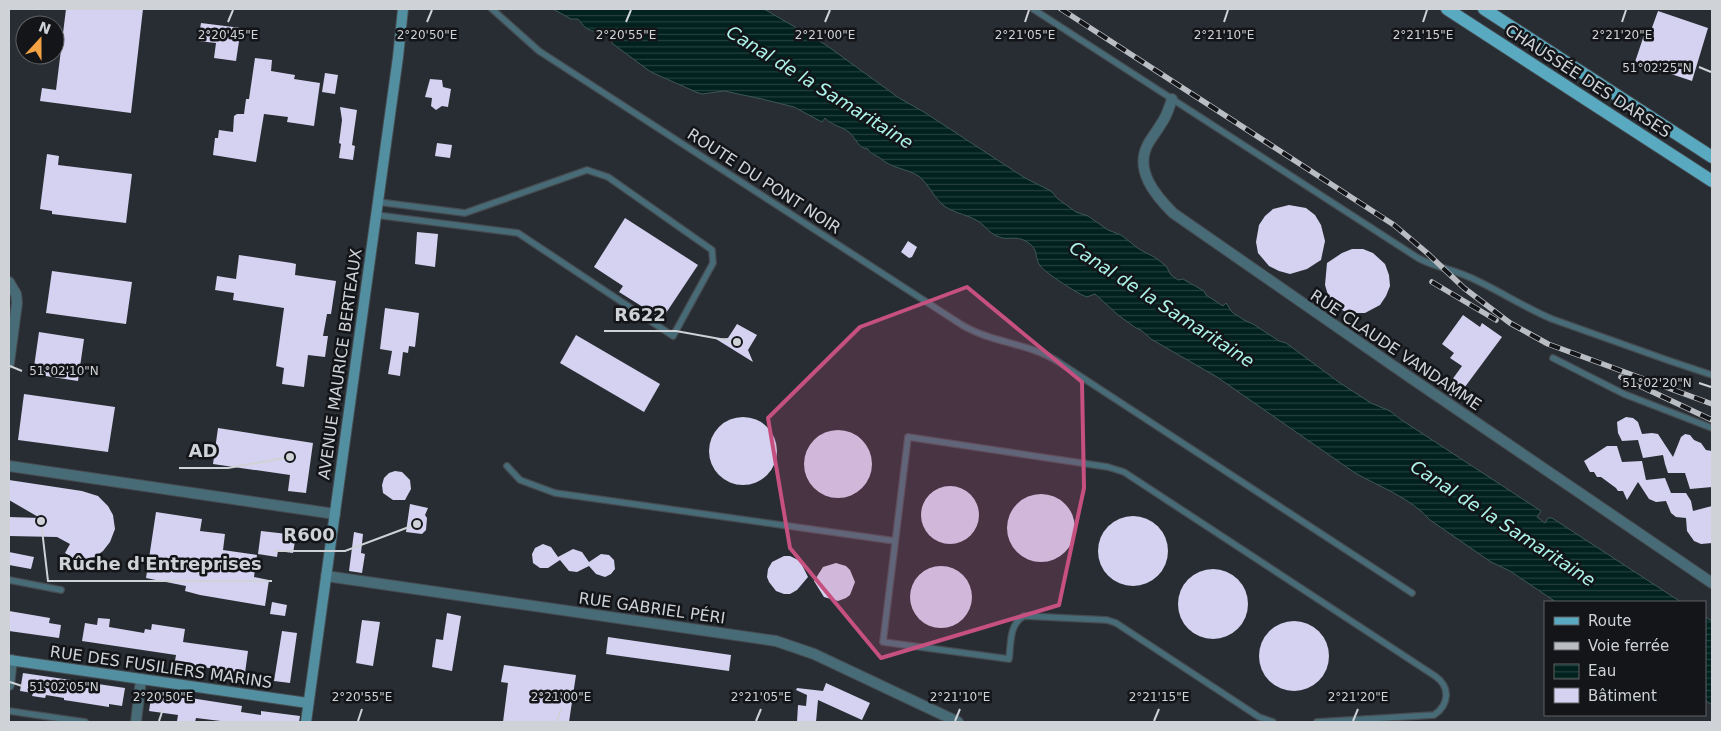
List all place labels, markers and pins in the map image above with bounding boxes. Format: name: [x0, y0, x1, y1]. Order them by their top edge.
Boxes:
callout: R622: [604, 298, 676, 331]
callout: AD: [179, 435, 228, 468]
callout: R600: [274, 518, 345, 551]
callout: Rûche d'Entreprises: [48, 548, 272, 581]

